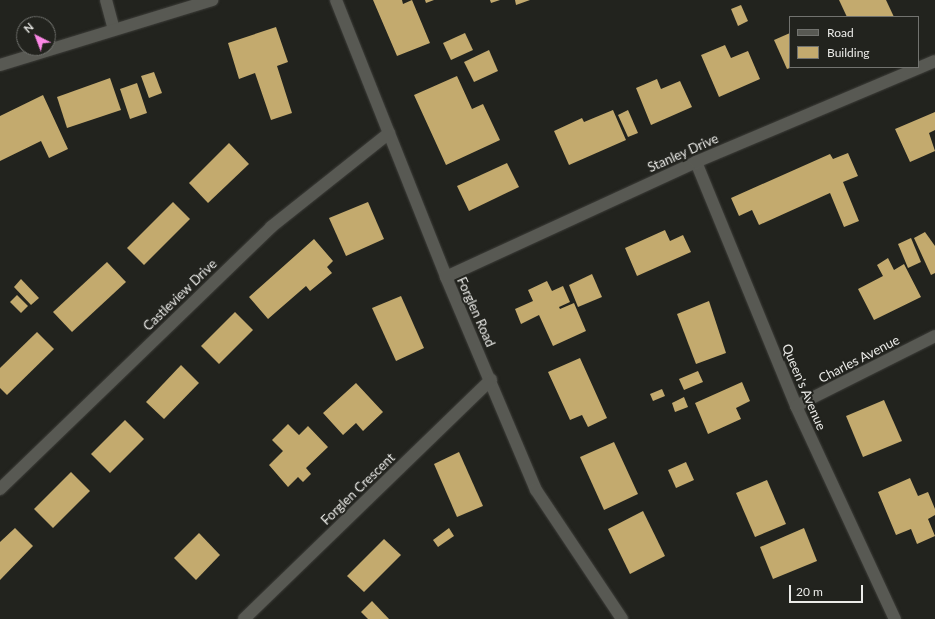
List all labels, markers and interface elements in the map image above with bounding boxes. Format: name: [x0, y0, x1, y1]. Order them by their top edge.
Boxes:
north arrow: [16, 16, 56, 56]
legend: [789, 16, 919, 68]
text: N: [21, 20, 36, 35]
text: Road: [827, 25, 854, 40]
text: Building: [827, 45, 870, 60]
street label: Stanley Drive: [645, 130, 721, 176]
street label: Castleview Drive: [140, 256, 220, 334]
street label: Forglen Road: [454, 275, 498, 349]
street label: Charles Avenue: [816, 332, 902, 386]
street label: Queen's Avenue: [779, 341, 829, 433]
street label: Forglen Crescent: [318, 450, 398, 528]
scale bar: [791, 577, 865, 603]
text: 20 m: [796, 584, 823, 599]

